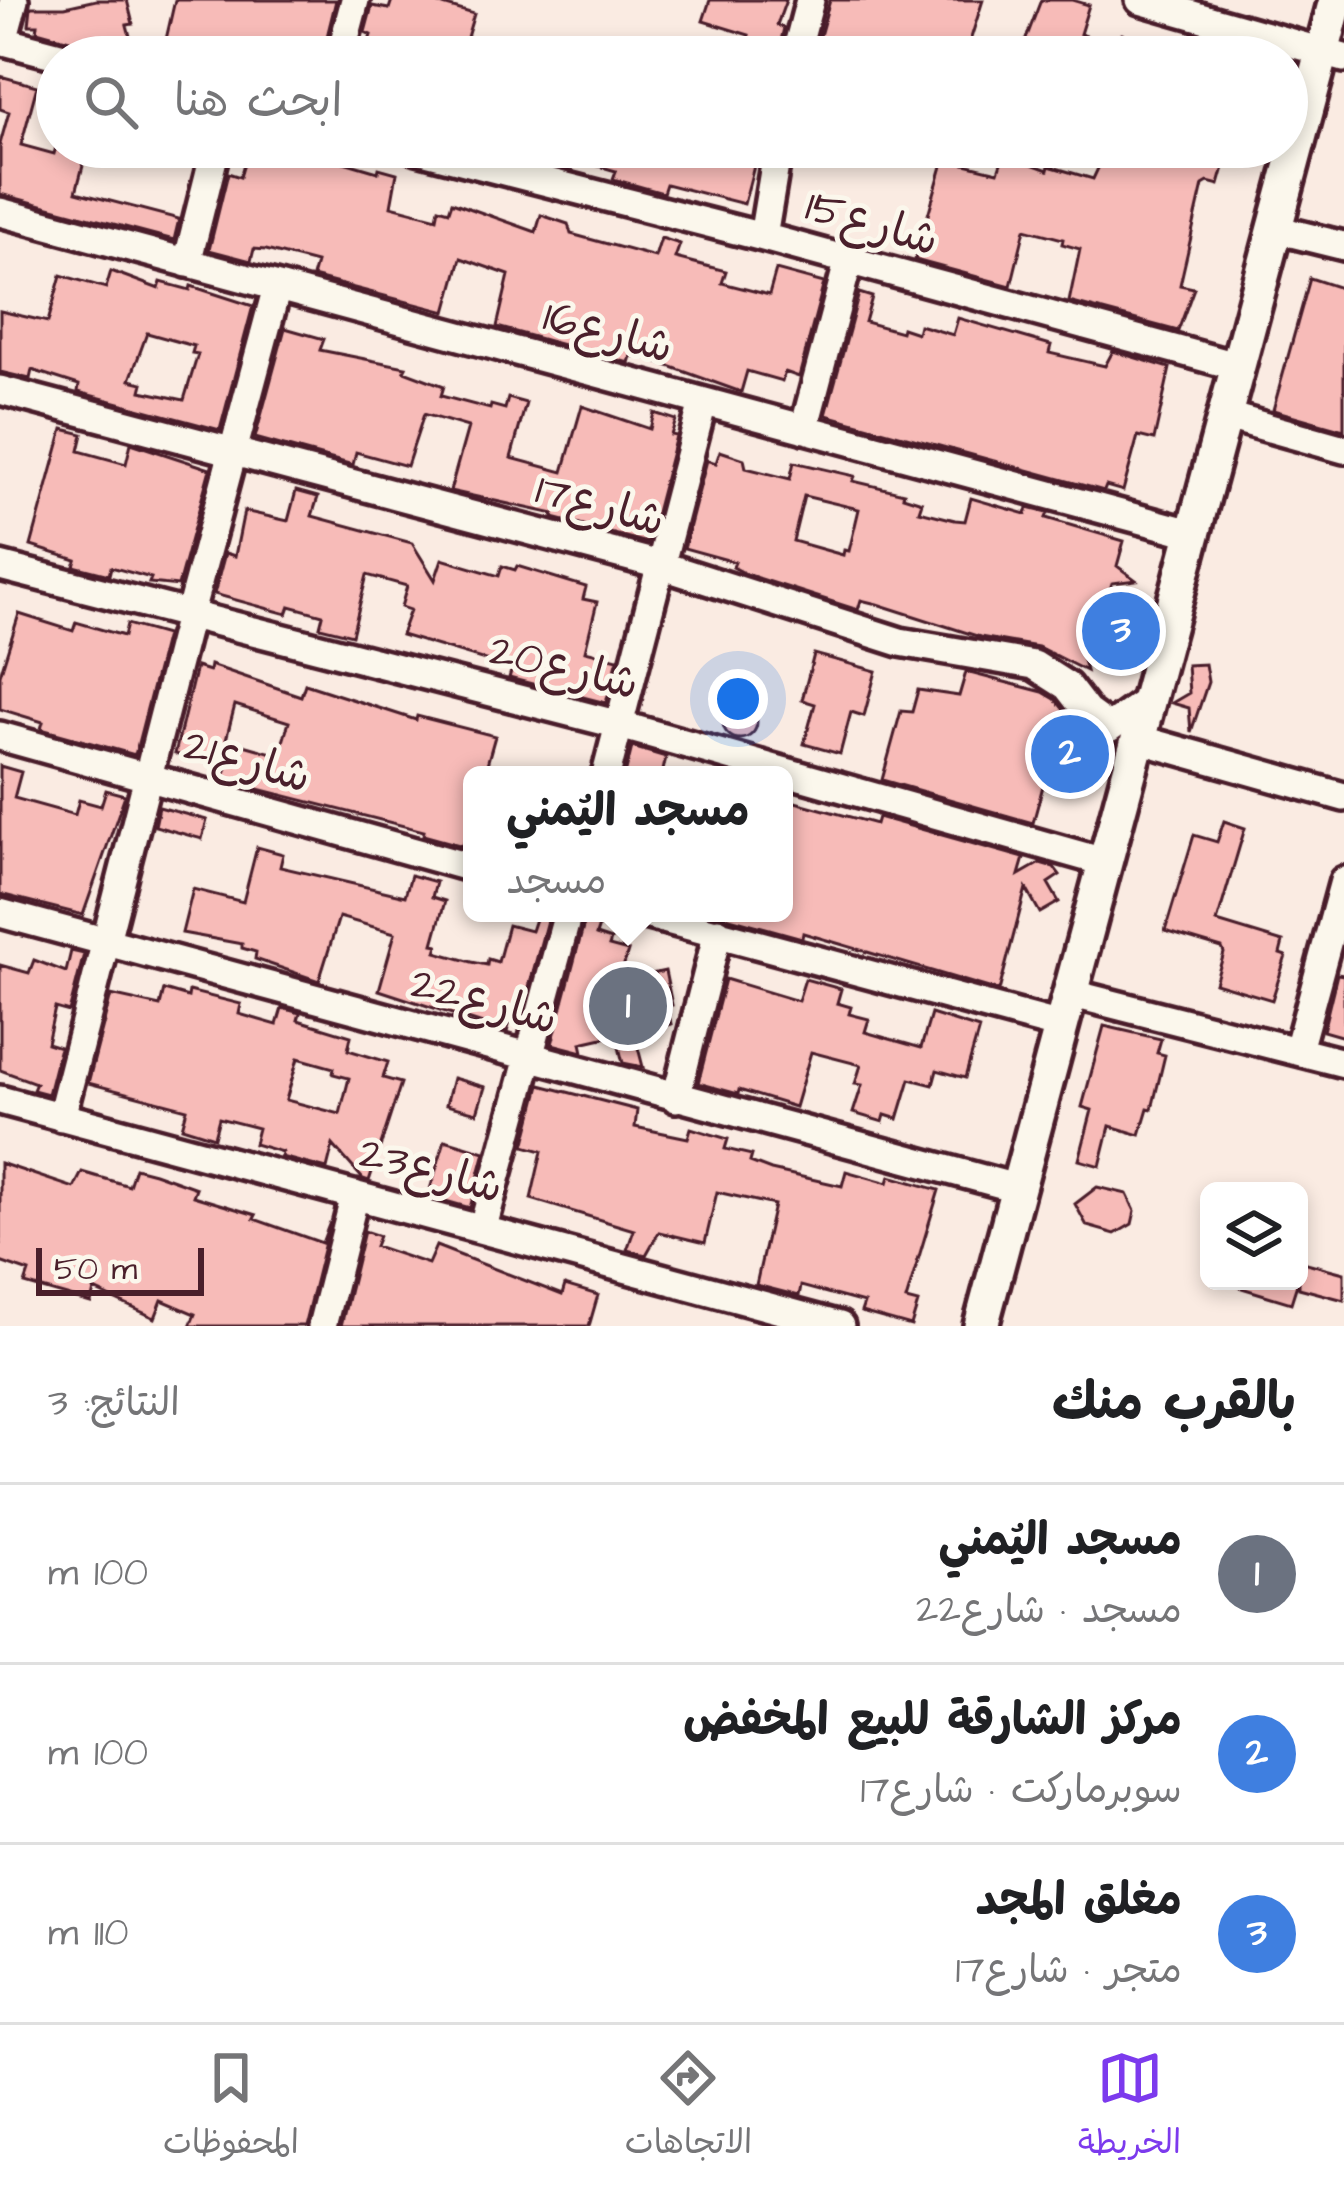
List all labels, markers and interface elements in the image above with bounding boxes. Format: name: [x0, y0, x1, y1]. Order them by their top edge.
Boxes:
search box: [36, 36, 1308, 168]
icon: search: [78, 69, 144, 135]
text: ابحث هنا: [174, 71, 342, 133]
street label: شارع15: [799, 176, 945, 272]
street label: شارع16: [537, 286, 679, 380]
street label: شارع17: [529, 459, 671, 553]
pin: 3: [1082, 586, 1160, 676]
street label: شارع20: [483, 620, 645, 716]
your location: [708, 669, 768, 729]
pin: 2: [1031, 709, 1109, 799]
street label: شارع21: [176, 714, 318, 810]
popup: [463, 766, 793, 922]
text: مسجد اليُمني: [506, 781, 750, 843]
text: مسجد: [506, 855, 606, 909]
street label: شارع22: [404, 953, 564, 1051]
pin: 1: [589, 961, 667, 1051]
street label: شارع23: [352, 1122, 510, 1220]
map controls: [1200, 1182, 1308, 1290]
button: layers: [1200, 1182, 1308, 1290]
scale bar: [36, 1242, 204, 1295]
text: 50 m: [54, 1246, 137, 1292]
text: بالقرب منك: [1052, 1368, 1296, 1439]
text: النتائج: 3: [48, 1377, 180, 1431]
text: مسجد اليُمني: [939, 1510, 1182, 1572]
text: 100 m: [48, 1547, 148, 1601]
text: 1: [1255, 1547, 1260, 1601]
text: مسجد · شارع22: [916, 1584, 1182, 1638]
text: مركز الشارقة للبيع المخفض: [683, 1690, 1182, 1752]
text: 100 m: [48, 1727, 148, 1781]
text: 2: [1246, 1727, 1268, 1781]
text: سوبرماركت · شارع17: [861, 1764, 1182, 1818]
text: مغلق المجد: [976, 1870, 1182, 1932]
text: 110 m: [48, 1907, 129, 1961]
text: 3: [1247, 1907, 1267, 1961]
text: متجر · شارع17: [956, 1944, 1182, 1998]
tab: المحفوظات: [163, 2045, 299, 2171]
tab: الاتجاهات: [625, 2045, 752, 2171]
tab: الخريطة: [1078, 2045, 1181, 2171]

